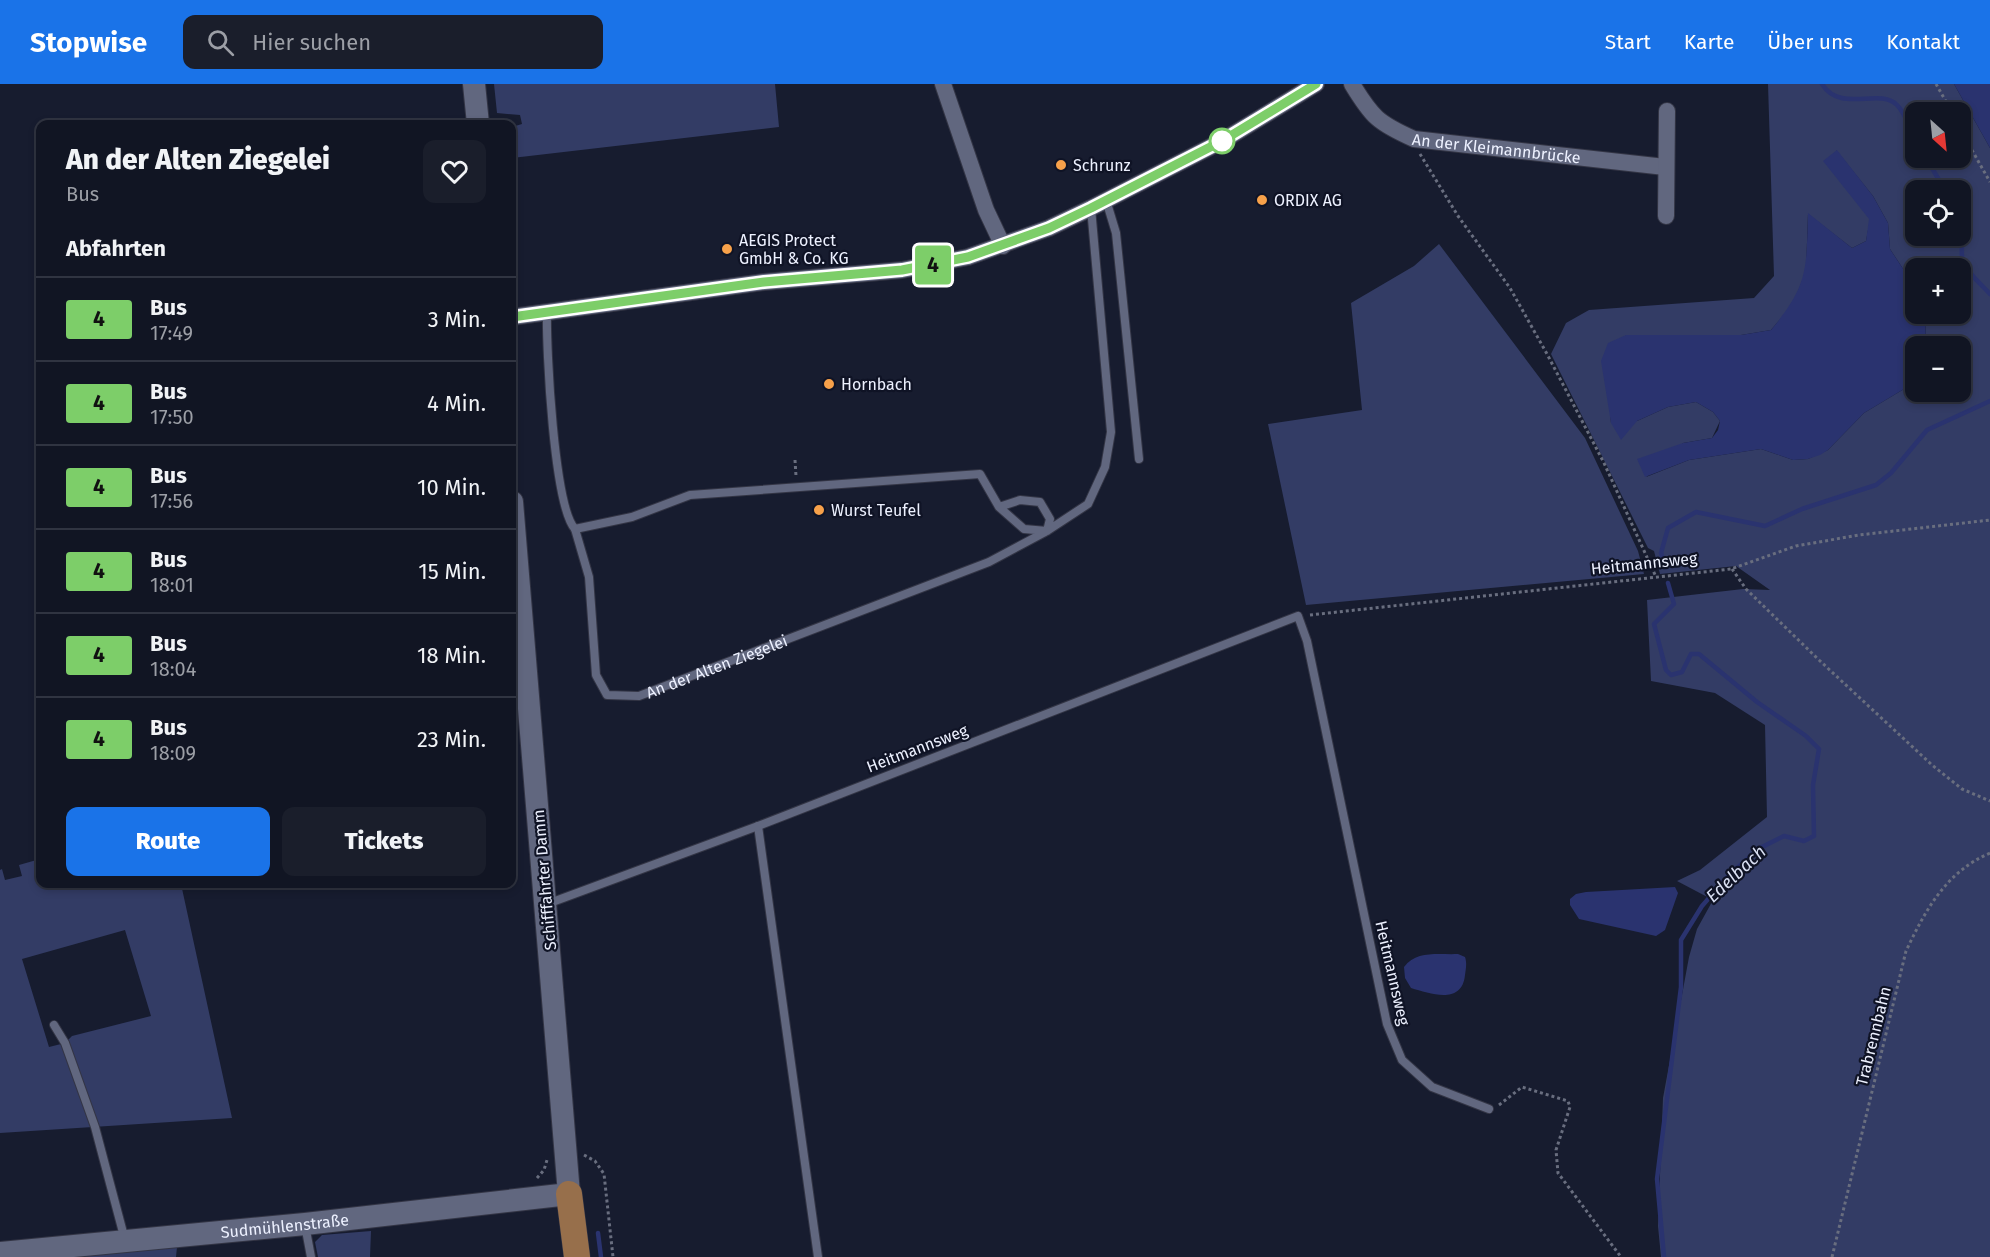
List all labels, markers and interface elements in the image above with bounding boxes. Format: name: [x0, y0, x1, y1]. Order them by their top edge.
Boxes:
search box: [183, 15, 603, 69]
text: Stopwise: [30, 26, 147, 59]
icon: search: [204, 26, 237, 59]
text: Hier suchen: [252, 29, 371, 56]
text: Start: [1605, 29, 1651, 55]
text: Karte: [1684, 29, 1734, 55]
text: Über uns: [1767, 29, 1853, 55]
text: Kontakt: [1886, 29, 1960, 55]
north arrow: [1905, 102, 1971, 168]
map controls: [1905, 102, 1971, 402]
unlabelled marker: [1209, 128, 1235, 154]
street label: An der Kleimannbrücke: [1411, 130, 1582, 168]
button: heart: [423, 140, 486, 203]
text: An der Alten Ziegelei: [66, 143, 330, 176]
place label: Schrunz: [1073, 156, 1131, 175]
marker: Schrunz: [1054, 158, 1068, 172]
button: locate: [1905, 180, 1971, 246]
text: Bus: [66, 182, 99, 206]
place label: ORDIX AG: [1274, 191, 1342, 210]
marker: ORDIX AG: [1255, 193, 1269, 207]
place label: AEGIS Protect GmbH & Co. KG: [739, 231, 849, 268]
text: Abfahrten: [66, 235, 166, 262]
marker: AEGIS Protect GmbH & Co. KG: [720, 242, 734, 256]
line badge: 4: [914, 246, 952, 285]
text: 4: [927, 252, 939, 278]
button: +: [1905, 258, 1971, 324]
text: Bus: [150, 294, 187, 321]
text: 4: [93, 306, 105, 332]
text: 3 Min.: [428, 306, 486, 333]
text: 17:49: [150, 321, 193, 345]
button: −: [1905, 336, 1971, 402]
place label: Hornbach: [841, 375, 912, 394]
marker: Hornbach: [822, 377, 836, 391]
text: Bus: [150, 378, 187, 405]
text: 4: [93, 390, 105, 416]
text: 4 Min.: [427, 390, 486, 417]
text: 17:50: [150, 405, 194, 429]
text: Bus: [150, 462, 187, 489]
text: 4: [93, 474, 105, 500]
text: 10 Min.: [417, 474, 486, 501]
text: 17:56: [150, 489, 193, 513]
place label: Wurst Teufel: [831, 501, 921, 520]
marker: Wurst Teufel: [812, 503, 826, 517]
text: Bus: [150, 546, 187, 573]
street label: Heitmannsweg: [1590, 548, 1699, 579]
text: 4: [93, 558, 105, 584]
text: 15 Min.: [418, 558, 486, 585]
text: 18:01: [150, 573, 194, 597]
text: Bus: [150, 630, 187, 657]
street label: An der Alten Ziegelei: [643, 631, 790, 702]
text: 4: [93, 642, 105, 668]
text: 18 Min.: [417, 642, 486, 669]
text: 18:04: [150, 657, 196, 681]
text: Bus: [150, 714, 187, 741]
street label: Heitmannsweg: [864, 720, 971, 776]
text: 4: [93, 726, 105, 752]
text: 23 Min.: [417, 726, 486, 753]
text: 18:09: [150, 741, 196, 765]
button: Route: [66, 807, 270, 876]
button: Tickets: [282, 807, 486, 876]
street label: Schifffahrter Damm: [529, 809, 560, 951]
water label: Edelbach: [1701, 841, 1771, 907]
street label: Heitmannsweg: [1371, 919, 1414, 1028]
street label: Trabrennbahn: [1852, 985, 1895, 1088]
street label: Sudmühlenstraße: [220, 1210, 350, 1242]

